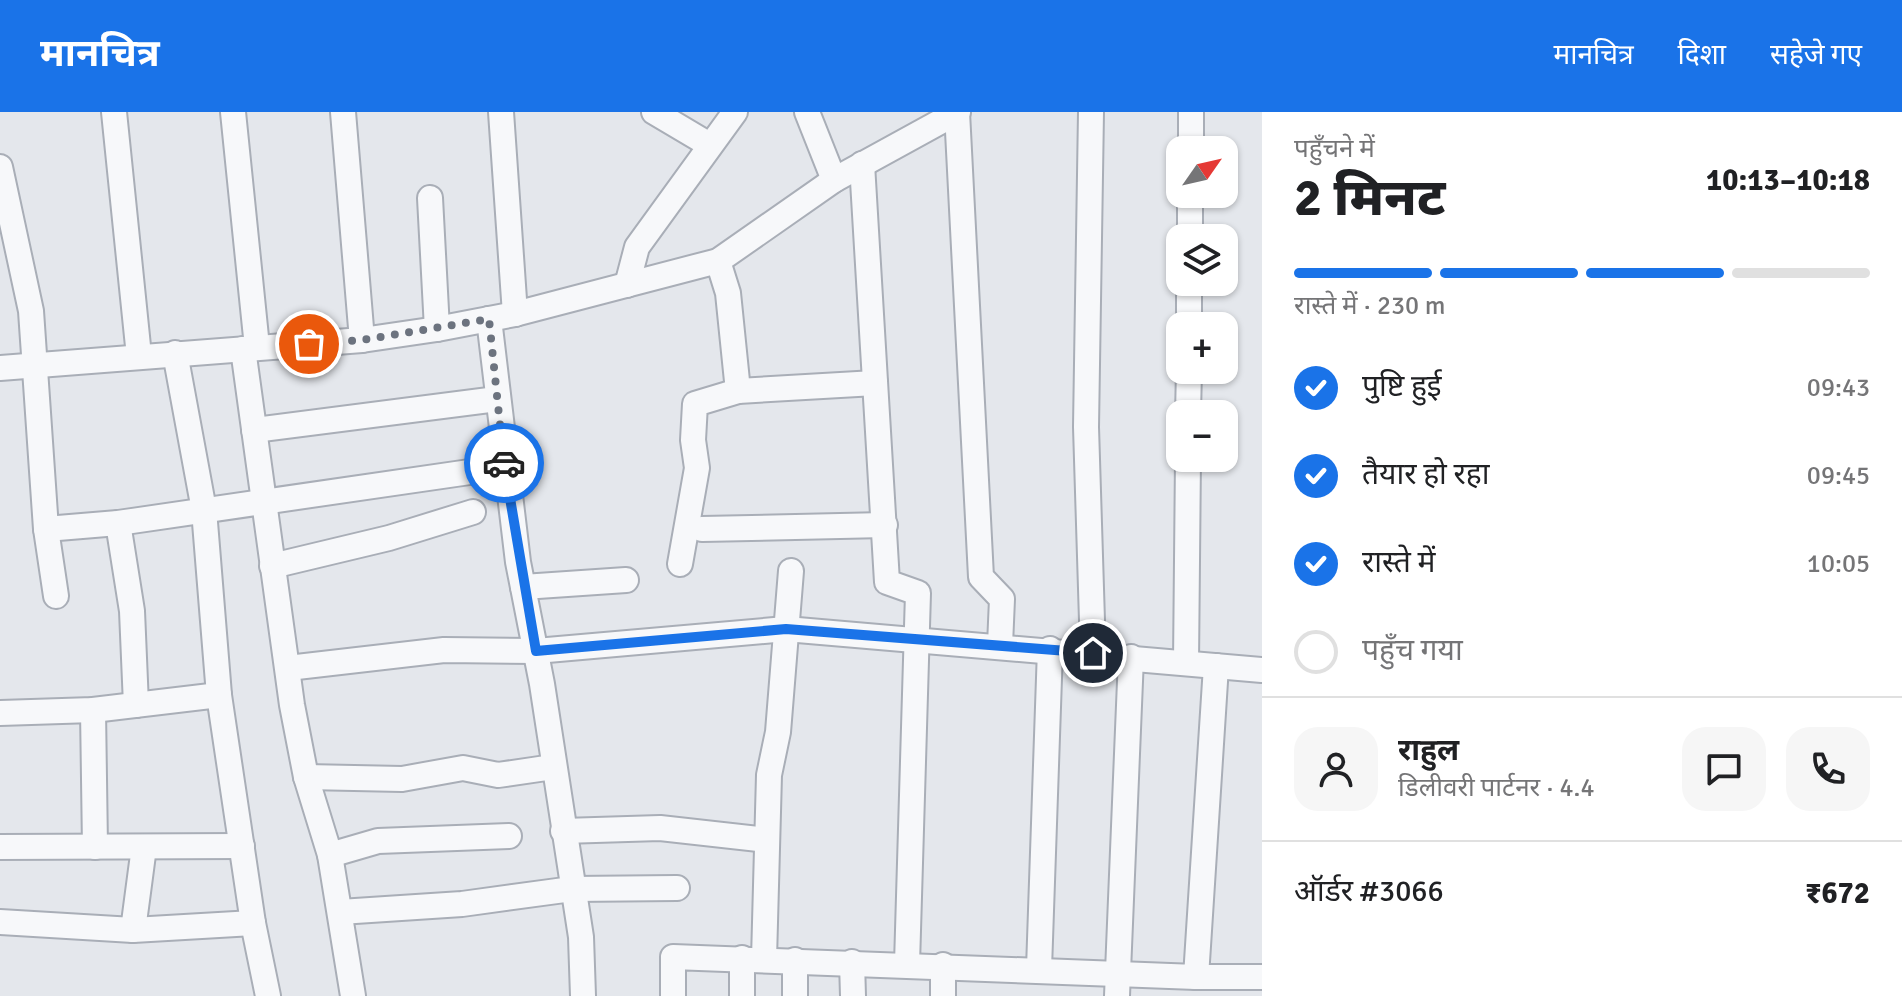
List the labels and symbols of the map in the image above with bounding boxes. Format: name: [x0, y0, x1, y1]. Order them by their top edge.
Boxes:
north arrow: [1166, 136, 1238, 208]
pin: [275, 310, 343, 378]
courier: [464, 423, 544, 503]
pin: [1059, 619, 1127, 687]

